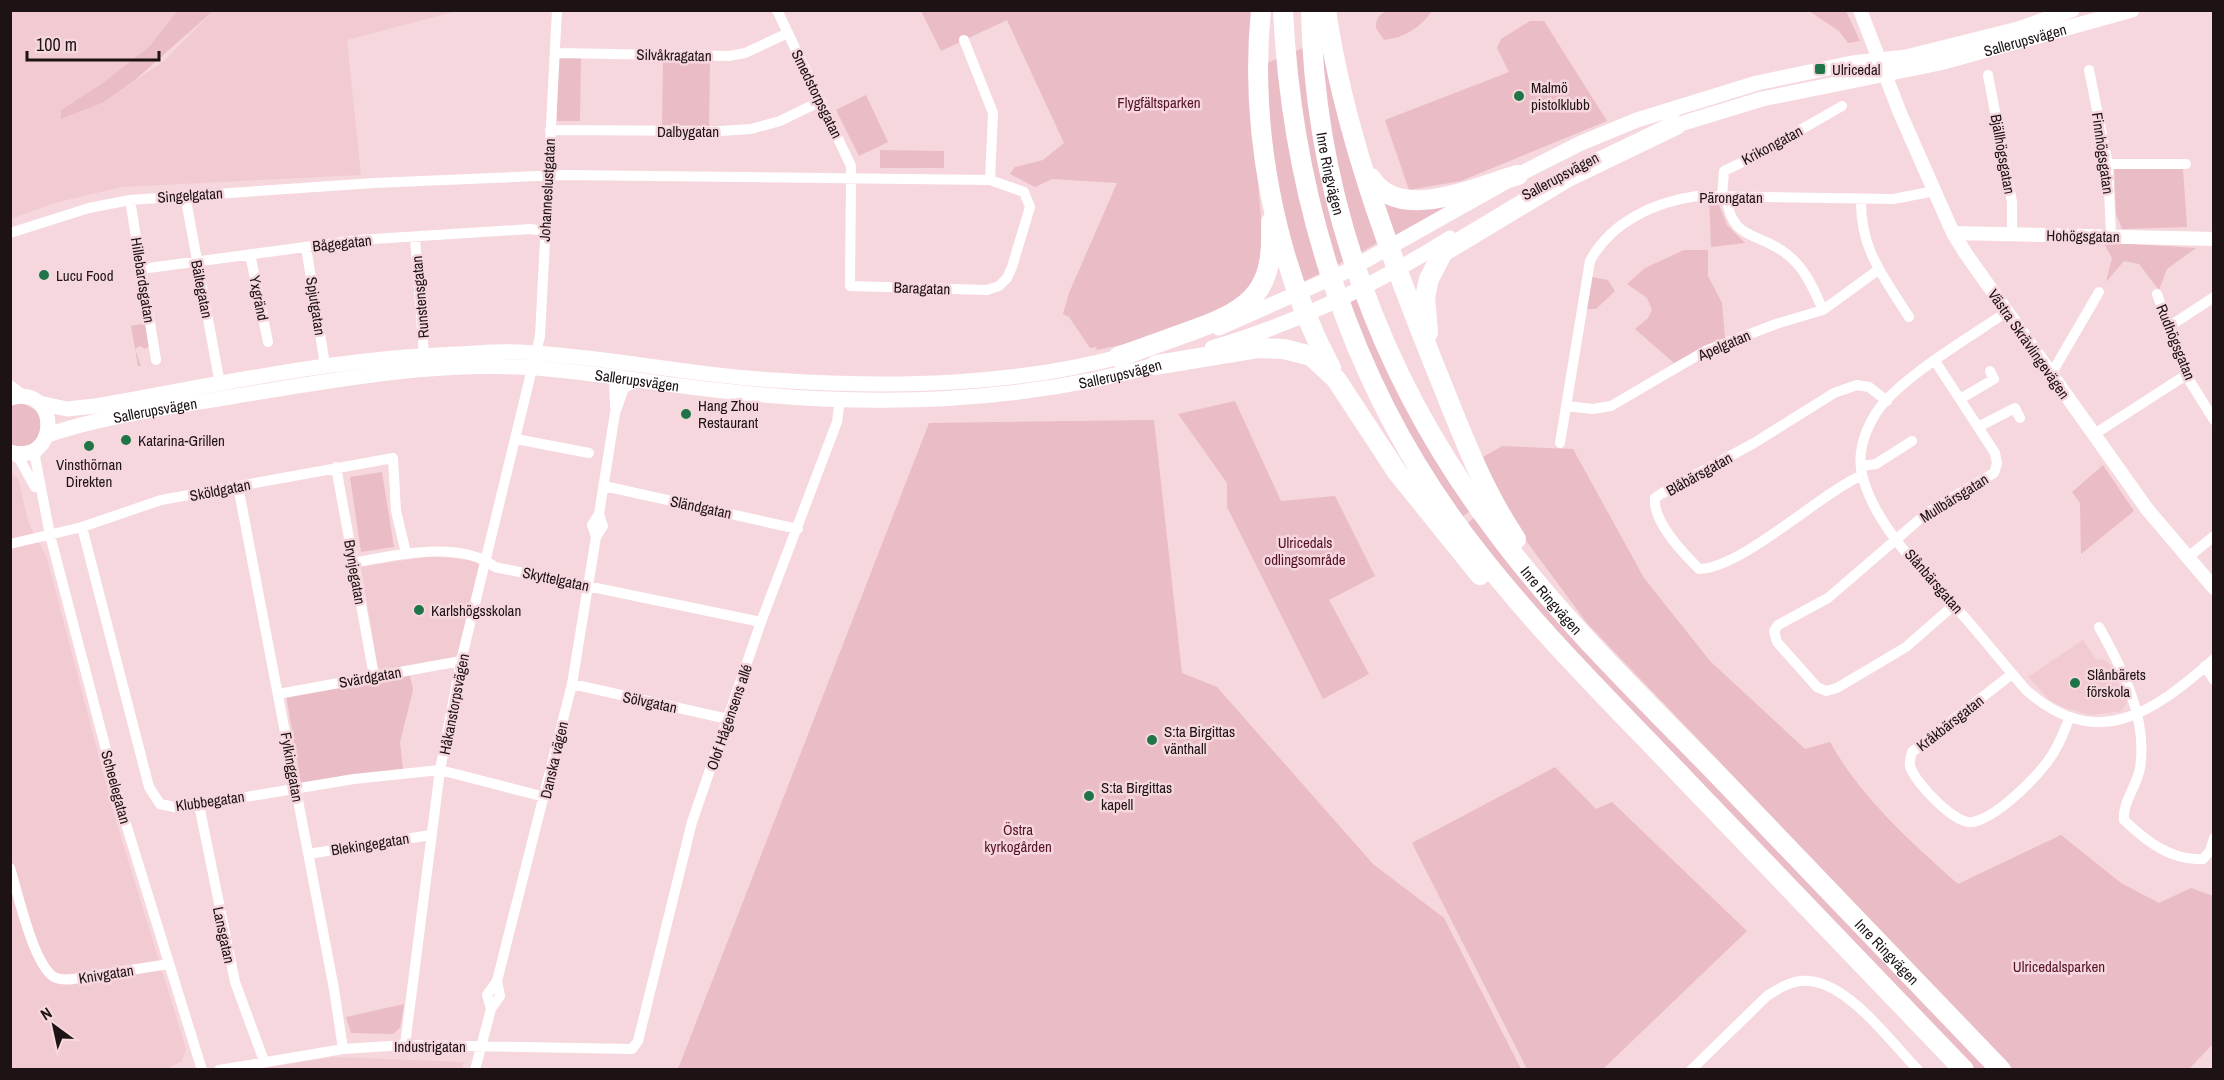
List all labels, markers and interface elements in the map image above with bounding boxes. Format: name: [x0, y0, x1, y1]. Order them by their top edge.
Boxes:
street label: Sallerupsvägen: [1981, 18, 2069, 61]
scale bar: [27, 24, 159, 62]
text: 100 m: [36, 32, 77, 57]
street label: Silvåkragatan: [636, 44, 712, 66]
street label: Smedstorpsgatan: [786, 46, 848, 142]
place label: Ulricedal: [1832, 59, 1881, 80]
marker: Ulricedal: [1813, 62, 1827, 76]
place label: Malmö pistolklubb: [1531, 77, 1590, 115]
marker: Malmö pistolklubb: [1512, 89, 1526, 103]
park label: Flygfältsparken: [1117, 92, 1201, 113]
street label: Finnhögsgatan: [2087, 111, 2119, 195]
street label: Bjällhögsgatan: [1986, 112, 2020, 196]
street label: Krikongatan: [1738, 120, 1806, 170]
street label: Dalbygatan: [657, 121, 719, 142]
street label: Inre Ringvägen: [1312, 131, 1350, 217]
street label: Johanneslustgatan: [534, 138, 560, 242]
street label: Sallerupsvägen: [1518, 147, 1602, 205]
street label: Singelgatan: [157, 182, 223, 208]
street label: Pärongatan: [1699, 187, 1763, 208]
street label: Hohögsgatan: [2046, 225, 2120, 247]
street label: Bågegatan: [311, 229, 373, 257]
street label: Hillebardsgatan: [126, 236, 160, 324]
street label: Runstensgatan: [406, 255, 434, 339]
street label: Bältegatan: [186, 258, 218, 320]
place label: Lucu Food: [56, 265, 114, 286]
marker: Lucu Food: [37, 268, 51, 282]
street label: Yxgränd: [244, 274, 274, 322]
street label: Spjutgatan: [301, 275, 331, 337]
street label: Baragatan: [893, 277, 951, 299]
street label: Västra Skrävlingevägen: [1983, 285, 2075, 403]
street label: Rudhögsgatan: [2151, 301, 2201, 383]
street label: Apelgatan: [1693, 325, 1754, 366]
street label: Sallerupsvägen: [1077, 353, 1164, 393]
street label: Sallerupsvägen: [594, 364, 681, 396]
street label: Sallerupsvägen: [111, 392, 198, 428]
place label: Hang Zhou Restaurant: [698, 395, 759, 433]
marker: Hang Zhou Restaurant: [679, 407, 693, 421]
place label: Katarina-Grillen: [138, 430, 225, 451]
marker: Katarina-Grillen: [119, 433, 133, 447]
marker: Vinsthörnan Direkten: [82, 439, 96, 453]
street label: Blåbärsgatan: [1662, 447, 1736, 501]
place label: Vinsthörnan Direkten: [56, 454, 122, 492]
street label: Mullbärsgatan: [1916, 469, 1992, 527]
street label: Sköldgatan: [188, 474, 252, 506]
street label: Sländgatan: [668, 490, 734, 524]
park label: Ulricedals odlingsområde: [1264, 532, 1346, 570]
street label: Brynjegatan: [339, 538, 371, 606]
street label: Slånbärsgatan: [1900, 544, 1968, 618]
street label: Inre Ringvägen: [1516, 561, 1587, 639]
street label: Skyttelgatan: [521, 562, 591, 596]
place label: Karlshögsskolan: [431, 600, 521, 621]
marker: Karlshögsskolan: [412, 603, 426, 617]
street label: Håkanstorpsvägen: [434, 652, 474, 756]
street label: Svärdgatan: [337, 661, 403, 693]
street label: Olof Hågensens allé: [701, 661, 757, 773]
place label: Slånbärets förskola: [2087, 664, 2146, 702]
marker: Slånbärets förskola: [2068, 676, 2082, 690]
street label: Sölvgatan: [621, 686, 679, 718]
street label: Kråkbärsgatan: [1912, 690, 1988, 756]
street label: Danska vägen: [535, 719, 573, 801]
place label: S:ta Birgittas vänthall: [1164, 721, 1235, 759]
street label: Fylkinggatan: [276, 730, 308, 804]
marker: S:ta Birgittas vänthall: [1145, 733, 1159, 747]
street label: Scheelegatan: [96, 748, 136, 826]
place label: S:ta Birgittas kapell: [1101, 777, 1172, 815]
street label: Klubbegatan: [174, 786, 246, 816]
marker: S:ta Birgittas kapell: [1082, 789, 1096, 803]
park label: Östra kyrkogården: [984, 819, 1052, 857]
street label: Blekingegatan: [330, 827, 410, 861]
street label: Lansgatan: [208, 905, 240, 965]
street label: Inre Ringvägen: [1851, 914, 1924, 989]
park label: Ulricedalsparken: [2013, 956, 2105, 977]
street label: Knivgatan: [77, 959, 135, 989]
north arrow: [24, 996, 84, 1056]
text: N: [36, 1002, 56, 1025]
street label: Industrigatan: [394, 1036, 466, 1057]

